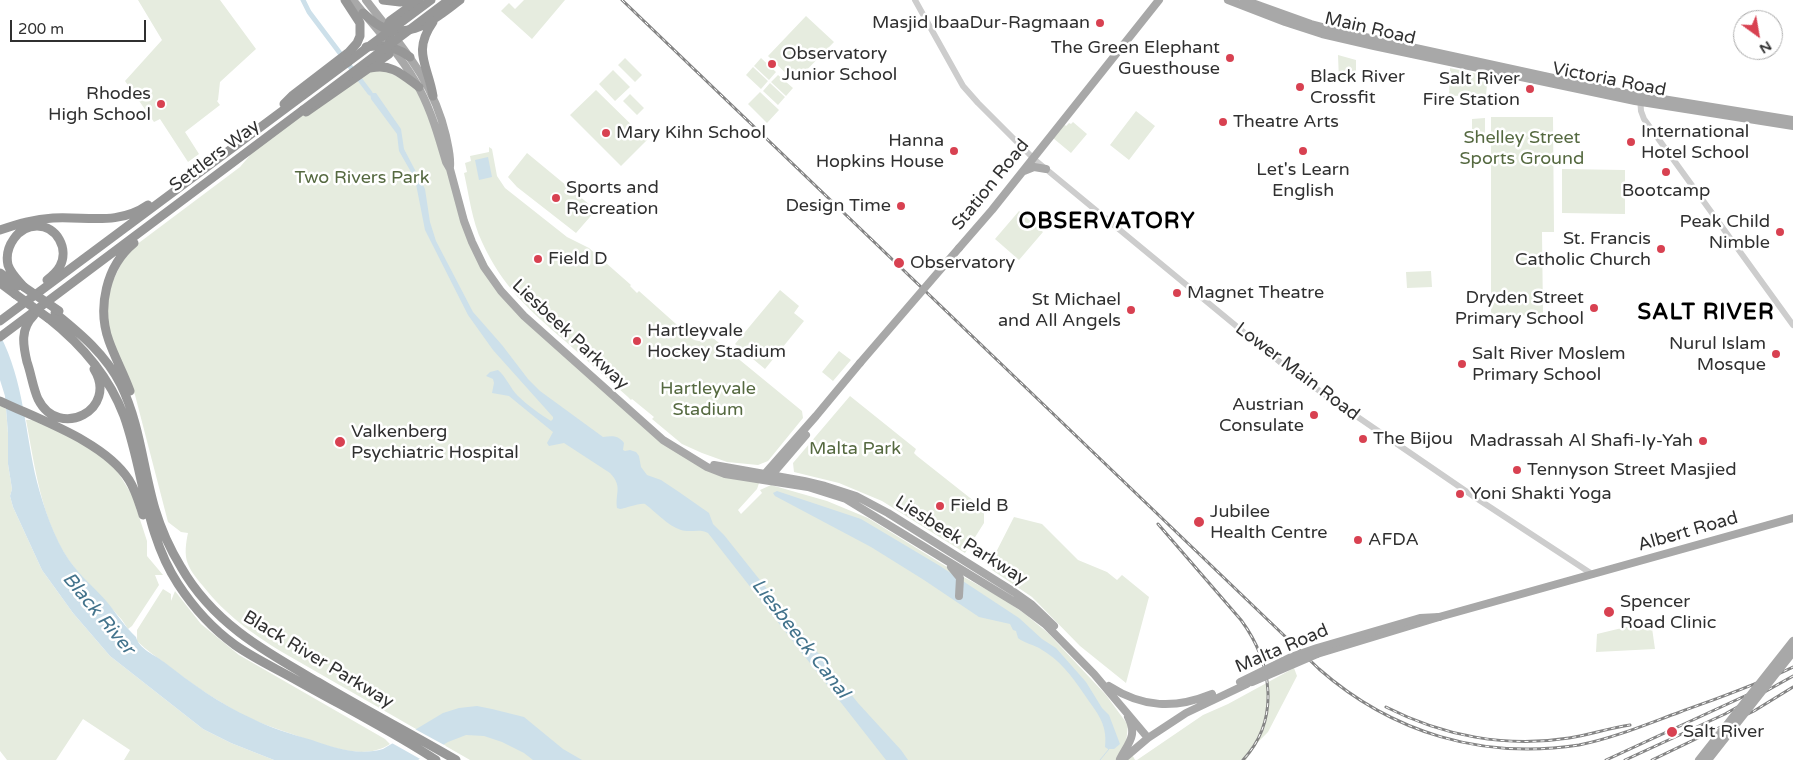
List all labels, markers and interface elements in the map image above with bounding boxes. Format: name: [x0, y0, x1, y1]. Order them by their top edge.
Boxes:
street label: Main Road: [1322, 8, 1418, 50]
scale bar: [12, 10, 149, 42]
north arrow: [1733, 10, 1783, 60]
place label: Masjid IbaaDur-Ragmaan: [872, 12, 1090, 34]
marker: Masjid IbaaDur-Ragmaan: [1094, 17, 1106, 29]
text: 200 m: [18, 20, 64, 38]
place label: The Green Elephant Guesthouse: [1051, 37, 1220, 80]
text: N: [1756, 37, 1775, 57]
place label: Observatory Junior School: [782, 43, 897, 86]
marker: The Green Elephant Guesthouse: [1224, 52, 1236, 64]
marker: Observatory Junior School: [766, 58, 778, 70]
street label: Victoria Road: [1550, 58, 1668, 102]
place label: Black River Crossfit: [1310, 66, 1405, 108]
place label: Salt River Fire Station: [1423, 68, 1520, 110]
marker: Black River Crossfit: [1294, 81, 1306, 93]
place label: Rhodes High School: [48, 83, 151, 126]
marker: Salt River Fire Station: [1524, 83, 1536, 95]
marker: Rhodes High School: [155, 98, 167, 110]
place label: Theatre Arts: [1233, 111, 1339, 133]
street label: Settlers Way: [166, 115, 264, 197]
marker: Theatre Arts: [1217, 116, 1229, 128]
place label: International Hotel School: [1641, 121, 1749, 163]
place label: Mary Kihn School: [616, 122, 766, 144]
marker: Mary Kihn School: [600, 127, 612, 139]
park label: Shelley Street Sports Ground: [1460, 127, 1584, 170]
place label: Hanna Hopkins House: [816, 130, 944, 172]
street label: Station Road: [948, 135, 1034, 235]
marker: International Hotel School: [1625, 136, 1637, 148]
marker: Hanna Hopkins House: [948, 145, 960, 157]
marker: Let's Learn English: [1297, 145, 1309, 157]
place label: Let's Learn English: [1256, 159, 1350, 202]
marker: Bootcamp: [1660, 166, 1672, 178]
park label: Two Rivers Park: [295, 167, 429, 189]
place label: Sports and Recreation: [566, 177, 659, 220]
place label: Bootcamp: [1622, 180, 1710, 202]
marker: Sports and Recreation: [550, 192, 562, 204]
place label: Design Time: [786, 195, 891, 217]
marker: Design Time: [895, 200, 907, 212]
district label: OBSERVATORY: [1017, 209, 1197, 235]
place label: Peak Child Nimble: [1680, 211, 1770, 253]
marker: Peak Child Nimble: [1774, 226, 1786, 238]
place label: St. Francis Catholic Church: [1515, 228, 1651, 270]
marker: St. Francis Catholic Church: [1655, 243, 1667, 255]
place label: Field D: [548, 248, 607, 270]
place label: Observatory: [910, 252, 1015, 274]
marker: Field D: [532, 253, 544, 265]
marker: Observatory: [892, 256, 906, 270]
street label: Liesbeek Parkway: [507, 275, 633, 395]
place label: Magnet Theatre: [1187, 282, 1324, 304]
marker: Magnet Theatre: [1171, 287, 1183, 299]
place label: Dryden Street Primary School: [1455, 287, 1584, 330]
place label: St Michael and All Angels: [998, 289, 1121, 332]
district label: SALT RIVER: [1636, 300, 1776, 326]
marker: Dryden Street Primary School: [1588, 302, 1600, 314]
marker: St Michael and All Angels: [1125, 304, 1137, 316]
street label: Lower Main Road: [1231, 318, 1363, 426]
place label: Hartleyvale Hockey Stadium: [647, 320, 786, 362]
place label: Nurul Islam Mosque: [1669, 333, 1766, 376]
marker: Hartleyvale Hockey Stadium: [631, 335, 643, 347]
place label: Salt River Moslem Primary School: [1472, 343, 1626, 386]
marker: Nurul Islam Mosque: [1770, 348, 1782, 360]
marker: Salt River Moslem Primary School: [1456, 358, 1468, 370]
park label: Hartleyvale Stadium: [660, 378, 756, 420]
place label: Austrian Consulate: [1219, 394, 1304, 436]
marker: Austrian Consulate: [1308, 409, 1320, 421]
place label: Valkenberg Psychiatric Hospital: [351, 421, 519, 464]
place label: The Bijou: [1373, 428, 1453, 450]
place label: Madrassah Al Shafi-Iy-Yah: [1469, 430, 1693, 452]
marker: The Bijou: [1357, 433, 1369, 445]
marker: Valkenberg Psychiatric Hospital: [333, 435, 347, 449]
marker: Madrassah Al Shafi-Iy-Yah: [1697, 435, 1709, 447]
park label: Malta Park: [809, 438, 901, 460]
place label: Tennyson Street Masjied: [1527, 459, 1737, 481]
marker: Tennyson Street Masjied: [1511, 464, 1523, 476]
place label: Yoni Shakti Yoga: [1470, 483, 1612, 505]
marker: Yoni Shakti Yoga: [1454, 488, 1466, 500]
street label: Liesbeek Parkway: [891, 492, 1031, 590]
place label: Field B: [950, 495, 1008, 517]
marker: Field B: [934, 500, 946, 512]
place label: Jubilee Health Centre: [1210, 501, 1327, 544]
street label: Albert Road: [1636, 507, 1740, 557]
marker: Jubilee Health Centre: [1192, 515, 1206, 529]
place label: AFDA: [1368, 529, 1419, 551]
marker: AFDA: [1352, 534, 1364, 546]
water label: Black River: [57, 568, 139, 660]
water label: Liesbeeck Canal: [746, 575, 854, 703]
place label: Spencer Road Clinic: [1620, 591, 1716, 634]
marker: Spencer Road Clinic: [1602, 605, 1616, 619]
street label: Black River Parkway: [239, 607, 397, 713]
street label: Malta Road: [1232, 620, 1332, 678]
place label: Salt River: [1683, 721, 1764, 743]
marker: Salt River: [1665, 725, 1679, 739]

